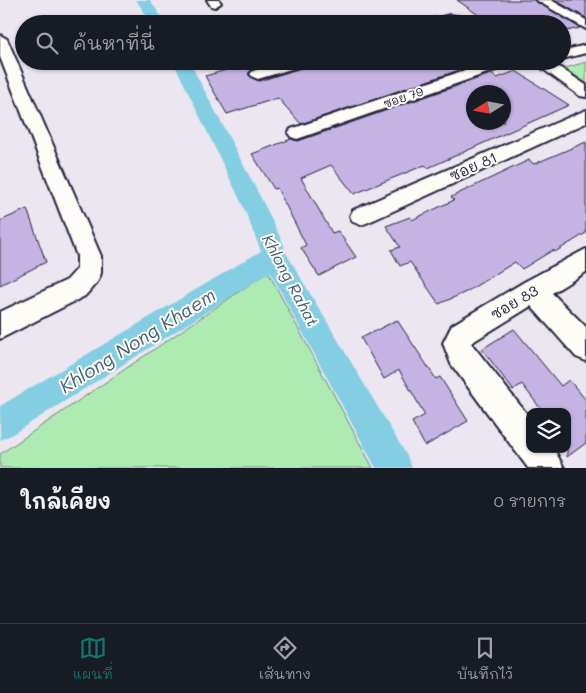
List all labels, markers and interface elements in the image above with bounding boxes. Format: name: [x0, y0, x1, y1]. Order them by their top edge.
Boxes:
search box: [15, 15, 571, 70]
icon: search: [33, 29, 61, 57]
text: ค้นหาที่นี่: [73, 30, 155, 55]
street label: ซอย 79: [381, 83, 425, 111]
north arrow: [466, 85, 511, 130]
street label: ซอย 81: [446, 147, 500, 185]
water label: Khlong Rahat: [258, 230, 324, 330]
street label: ซอย 83: [486, 280, 542, 324]
water label: Khlong Nong Khaem: [54, 282, 220, 398]
map controls: [526, 408, 571, 453]
button: layers: [526, 408, 571, 453]
text: ใกล้เคียง: [20, 487, 111, 514]
text: 0 รายการ: [494, 490, 566, 511]
tab: แผนที่: [73, 634, 113, 683]
tab: เส้นทาง: [259, 634, 311, 683]
tab: บันทึกไว้: [457, 634, 513, 683]

